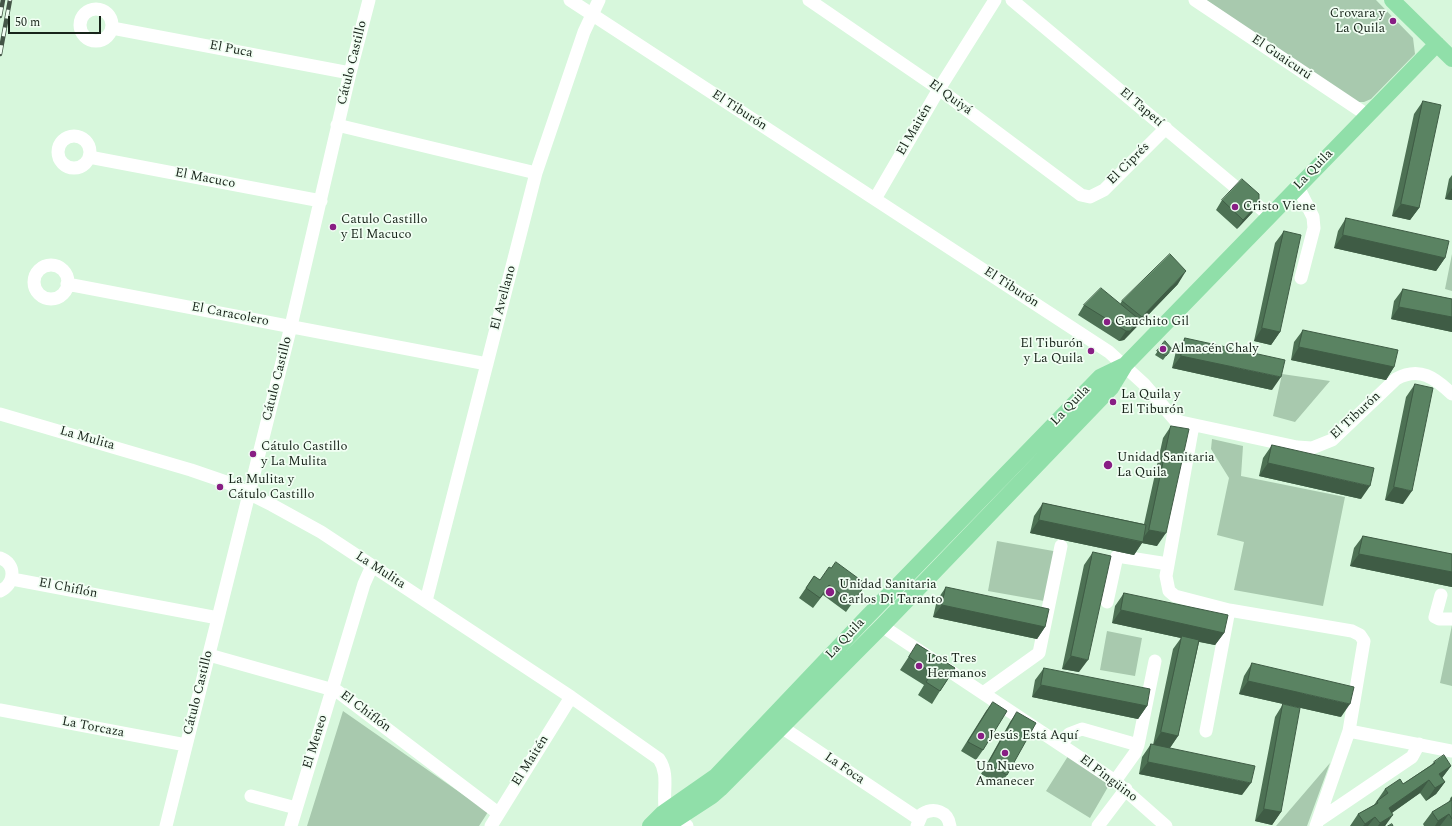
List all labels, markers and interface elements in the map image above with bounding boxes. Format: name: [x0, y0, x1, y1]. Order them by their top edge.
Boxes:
place label: Crovara y La Quila: [1330, 6, 1385, 37]
scale bar: [10, 8, 103, 34]
text: 50 m: [15, 13, 40, 32]
marker: Crovara y La Quila: [1388, 16, 1398, 26]
street label: Cátulo Castillo: [335, 19, 371, 107]
street label: El Guaicurú: [1248, 32, 1314, 84]
street label: El Puca: [208, 38, 254, 62]
street label: El Quiyá: [925, 77, 975, 119]
street label: El Tapetí: [1116, 85, 1166, 131]
street label: El Tiburón: [708, 87, 770, 135]
street label: El Maitén: [894, 101, 936, 159]
street label: El Ciprés: [1105, 140, 1153, 188]
street label: La Quila: [1291, 147, 1337, 193]
street label: El Macuco: [174, 166, 236, 192]
place label: Cristo Viene: [1243, 199, 1316, 215]
marker: Cristo Viene: [1230, 202, 1240, 212]
place label: Catulo Castillo y El Macuco: [341, 212, 427, 243]
marker: Catulo Castillo y El Macuco: [328, 222, 338, 232]
street label: El Avellano: [488, 264, 520, 332]
street label: El Tiburón: [980, 264, 1042, 312]
street label: El Caracolero: [190, 300, 270, 330]
place label: Gauchito Gil: [1115, 314, 1189, 330]
marker: Gauchito Gil: [1102, 317, 1112, 327]
street label: Cátulo Castillo: [260, 335, 296, 423]
place label: El Tiburón y La Quila: [1020, 336, 1083, 367]
place label: Almacén Chaly: [1171, 341, 1259, 357]
marker: Almacén Chaly: [1158, 344, 1168, 354]
marker: El Tiburón y La Quila: [1086, 346, 1096, 356]
street label: La Quila: [1048, 383, 1094, 429]
place label: La Quila y El Tiburón: [1121, 387, 1184, 418]
street label: El Tiburón: [1328, 389, 1384, 443]
marker: La Quila y El Tiburón: [1108, 397, 1118, 407]
street label: La Mulita: [58, 424, 116, 454]
place label: Cátulo Castillo y La Mulita: [261, 439, 347, 470]
marker: Cátulo Castillo y La Mulita: [248, 449, 258, 459]
place label: Unidad Sanitaria La Quila: [1117, 450, 1215, 481]
marker: Unidad Sanitaria La Quila: [1102, 459, 1114, 471]
place label: La Mulita y Cátulo Castillo: [228, 472, 314, 503]
marker: La Mulita y Cátulo Castillo: [215, 482, 225, 492]
street label: La Mulita: [352, 549, 408, 593]
street label: El Chiflón: [37, 576, 99, 602]
place label: Unidad Sanitaria Carlos Di Taranto: [839, 577, 942, 608]
marker: Unidad Sanitaria Carlos Di Taranto: [824, 586, 836, 598]
street label: La Quila: [823, 615, 869, 663]
street label: Cátulo Castillo: [181, 649, 217, 737]
place label: Los Tres Hermanos: [927, 651, 987, 682]
marker: Los Tres Hermanos: [914, 661, 924, 671]
street label: El Chiflón: [337, 688, 393, 736]
street label: El Meneo: [300, 713, 332, 771]
street label: La Torcaza: [60, 714, 126, 742]
place label: Jesús Está Aquí: [989, 728, 1078, 744]
marker: Jesús Está Aquí: [976, 731, 986, 741]
street label: El Maitén: [509, 733, 553, 789]
marker: Un Nuevo Amanecer: [1000, 748, 1010, 758]
street label: La Foca: [821, 750, 867, 788]
street label: El Pingüino: [1076, 752, 1140, 806]
place label: Un Nuevo Amanecer: [976, 759, 1034, 790]

